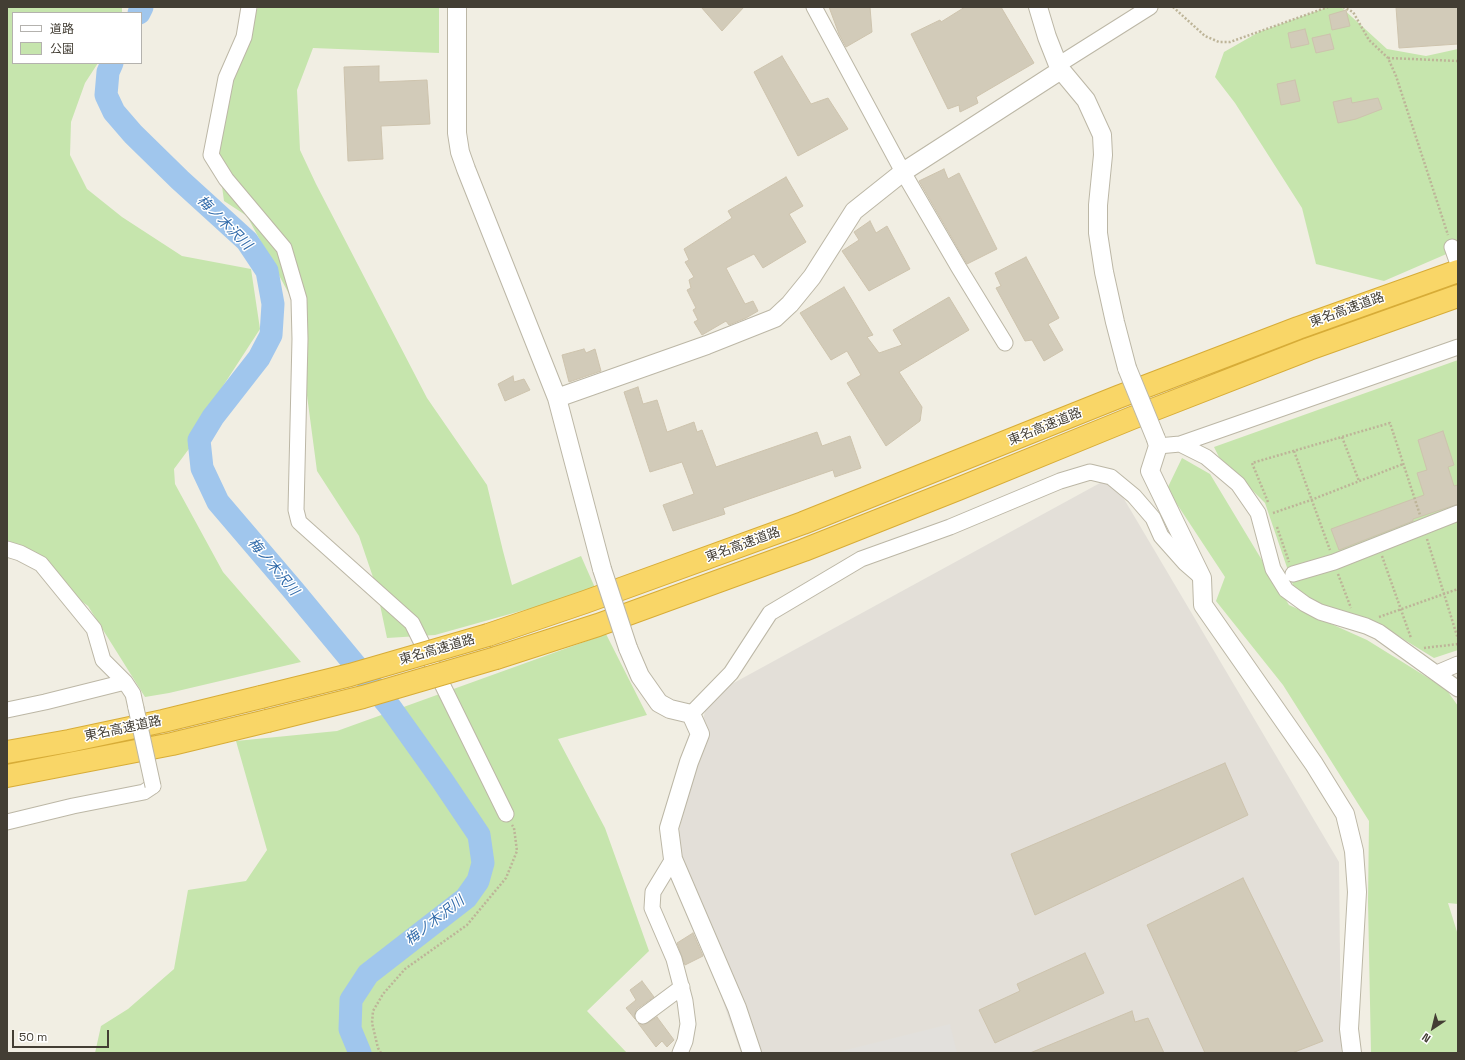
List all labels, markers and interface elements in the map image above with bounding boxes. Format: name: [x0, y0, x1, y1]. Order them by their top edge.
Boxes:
legend: [12, 12, 142, 64]
text: 道路: [50, 21, 74, 37]
text: 公園: [50, 41, 74, 57]
water label: 梅ノ木沢川: [193, 192, 255, 254]
street label: 東名高速道路: [1308, 289, 1386, 331]
street label: 東名高速道路: [1006, 405, 1084, 449]
street label: 東名高速道路: [704, 524, 782, 566]
water label: 梅ノ木沢川: [244, 535, 302, 599]
street label: 東名高速道路: [397, 632, 477, 668]
street label: 東名高速道路: [83, 713, 163, 745]
water label: 梅ノ木沢川: [402, 893, 468, 949]
north arrow: [1413, 1008, 1453, 1048]
scale bar: [14, 1022, 111, 1048]
text: 50 m: [19, 1029, 47, 1045]
text: N: [1419, 1030, 1433, 1046]

